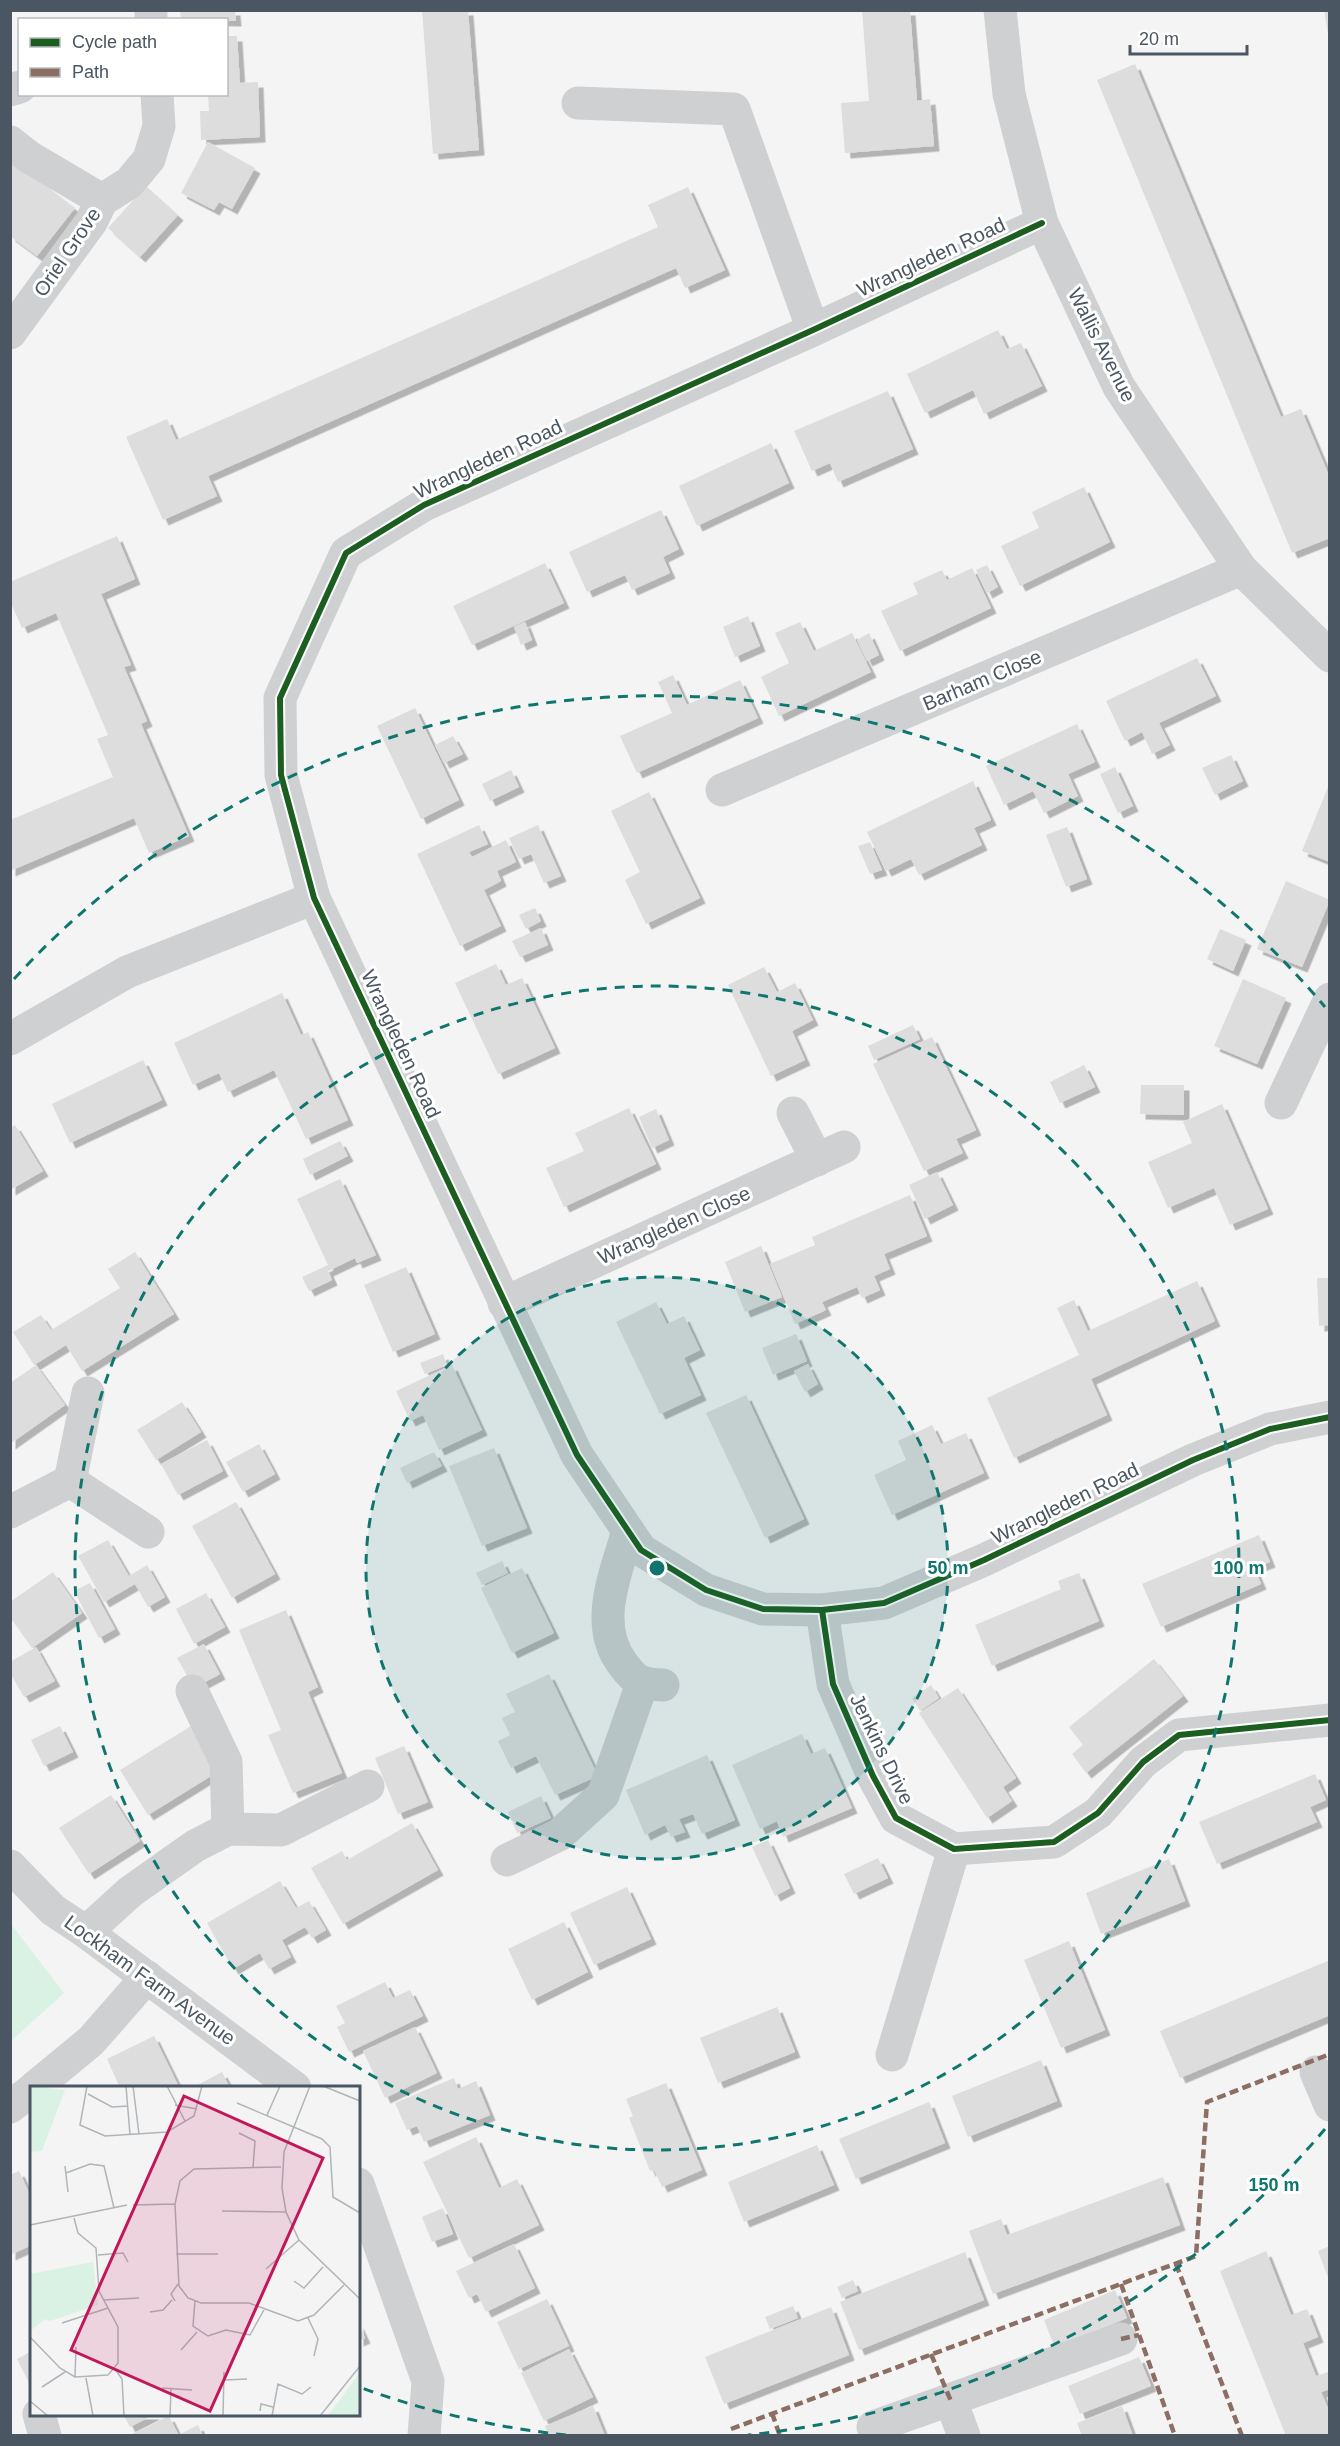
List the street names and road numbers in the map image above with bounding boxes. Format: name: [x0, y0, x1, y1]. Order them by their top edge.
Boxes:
street label: Oriel Grove: [29, 203, 105, 301]
street label: Wrangleden Road: [853, 213, 1009, 301]
street label: Wallis Avenue: [1064, 285, 1140, 405]
street label: Wrangleden Road: [410, 415, 566, 503]
street label: Barham Close: [919, 645, 1045, 715]
street label: Wrangleden Road: [357, 966, 445, 1122]
street label: Wrangleden Close: [595, 1182, 753, 1268]
street label: Wrangleden Road: [988, 1458, 1142, 1548]
street label: Jenkins Drive: [846, 1690, 918, 1808]
street label: Lockham Farm Avenue: [60, 1911, 240, 2049]

